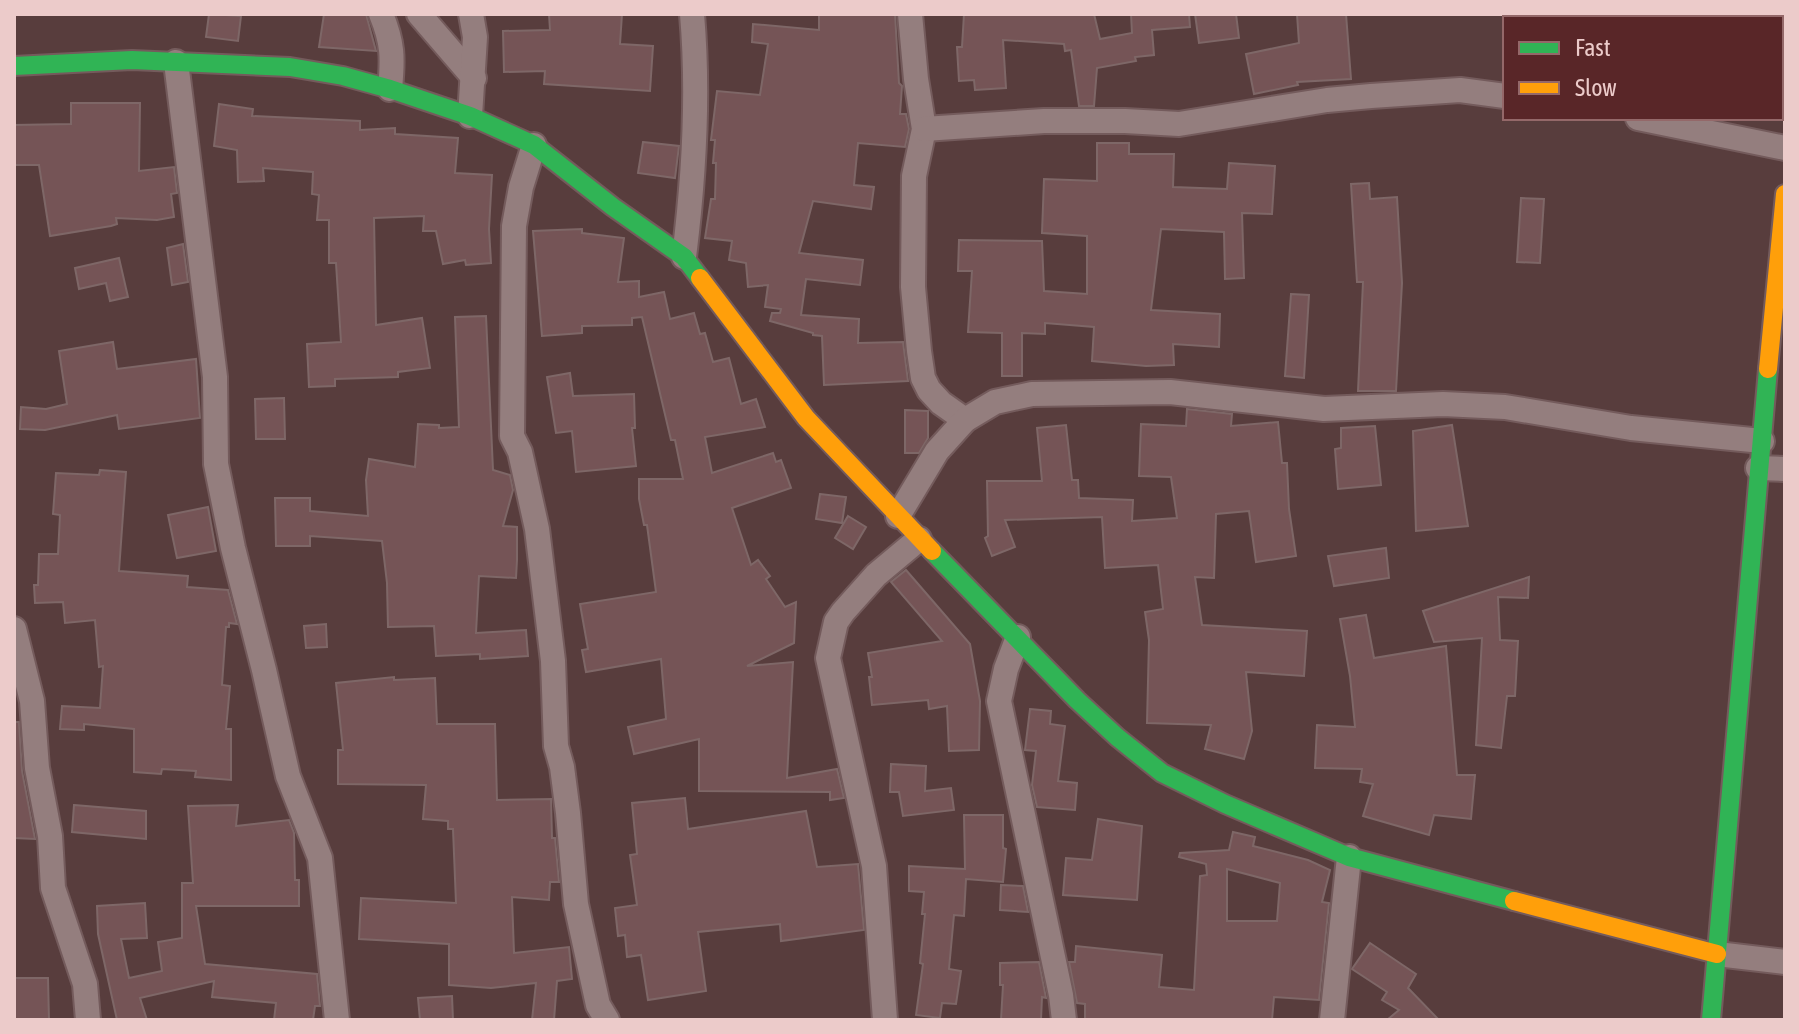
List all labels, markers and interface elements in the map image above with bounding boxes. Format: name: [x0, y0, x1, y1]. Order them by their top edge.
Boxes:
legend: [1503, 16, 1783, 120]
text: Fast: [1575, 34, 1611, 61]
text: Slow: [1575, 74, 1617, 101]

